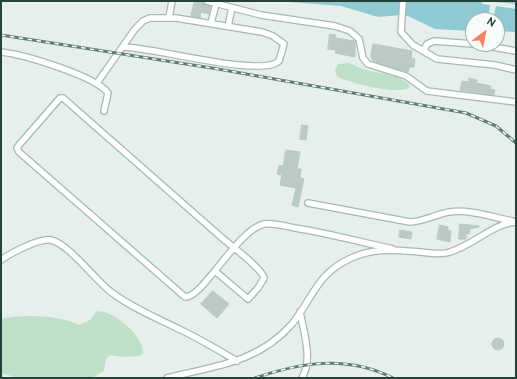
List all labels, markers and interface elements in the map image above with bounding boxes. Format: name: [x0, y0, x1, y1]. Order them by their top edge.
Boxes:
north arrow: [465, 12, 505, 52]
text: N: [484, 15, 498, 31]

